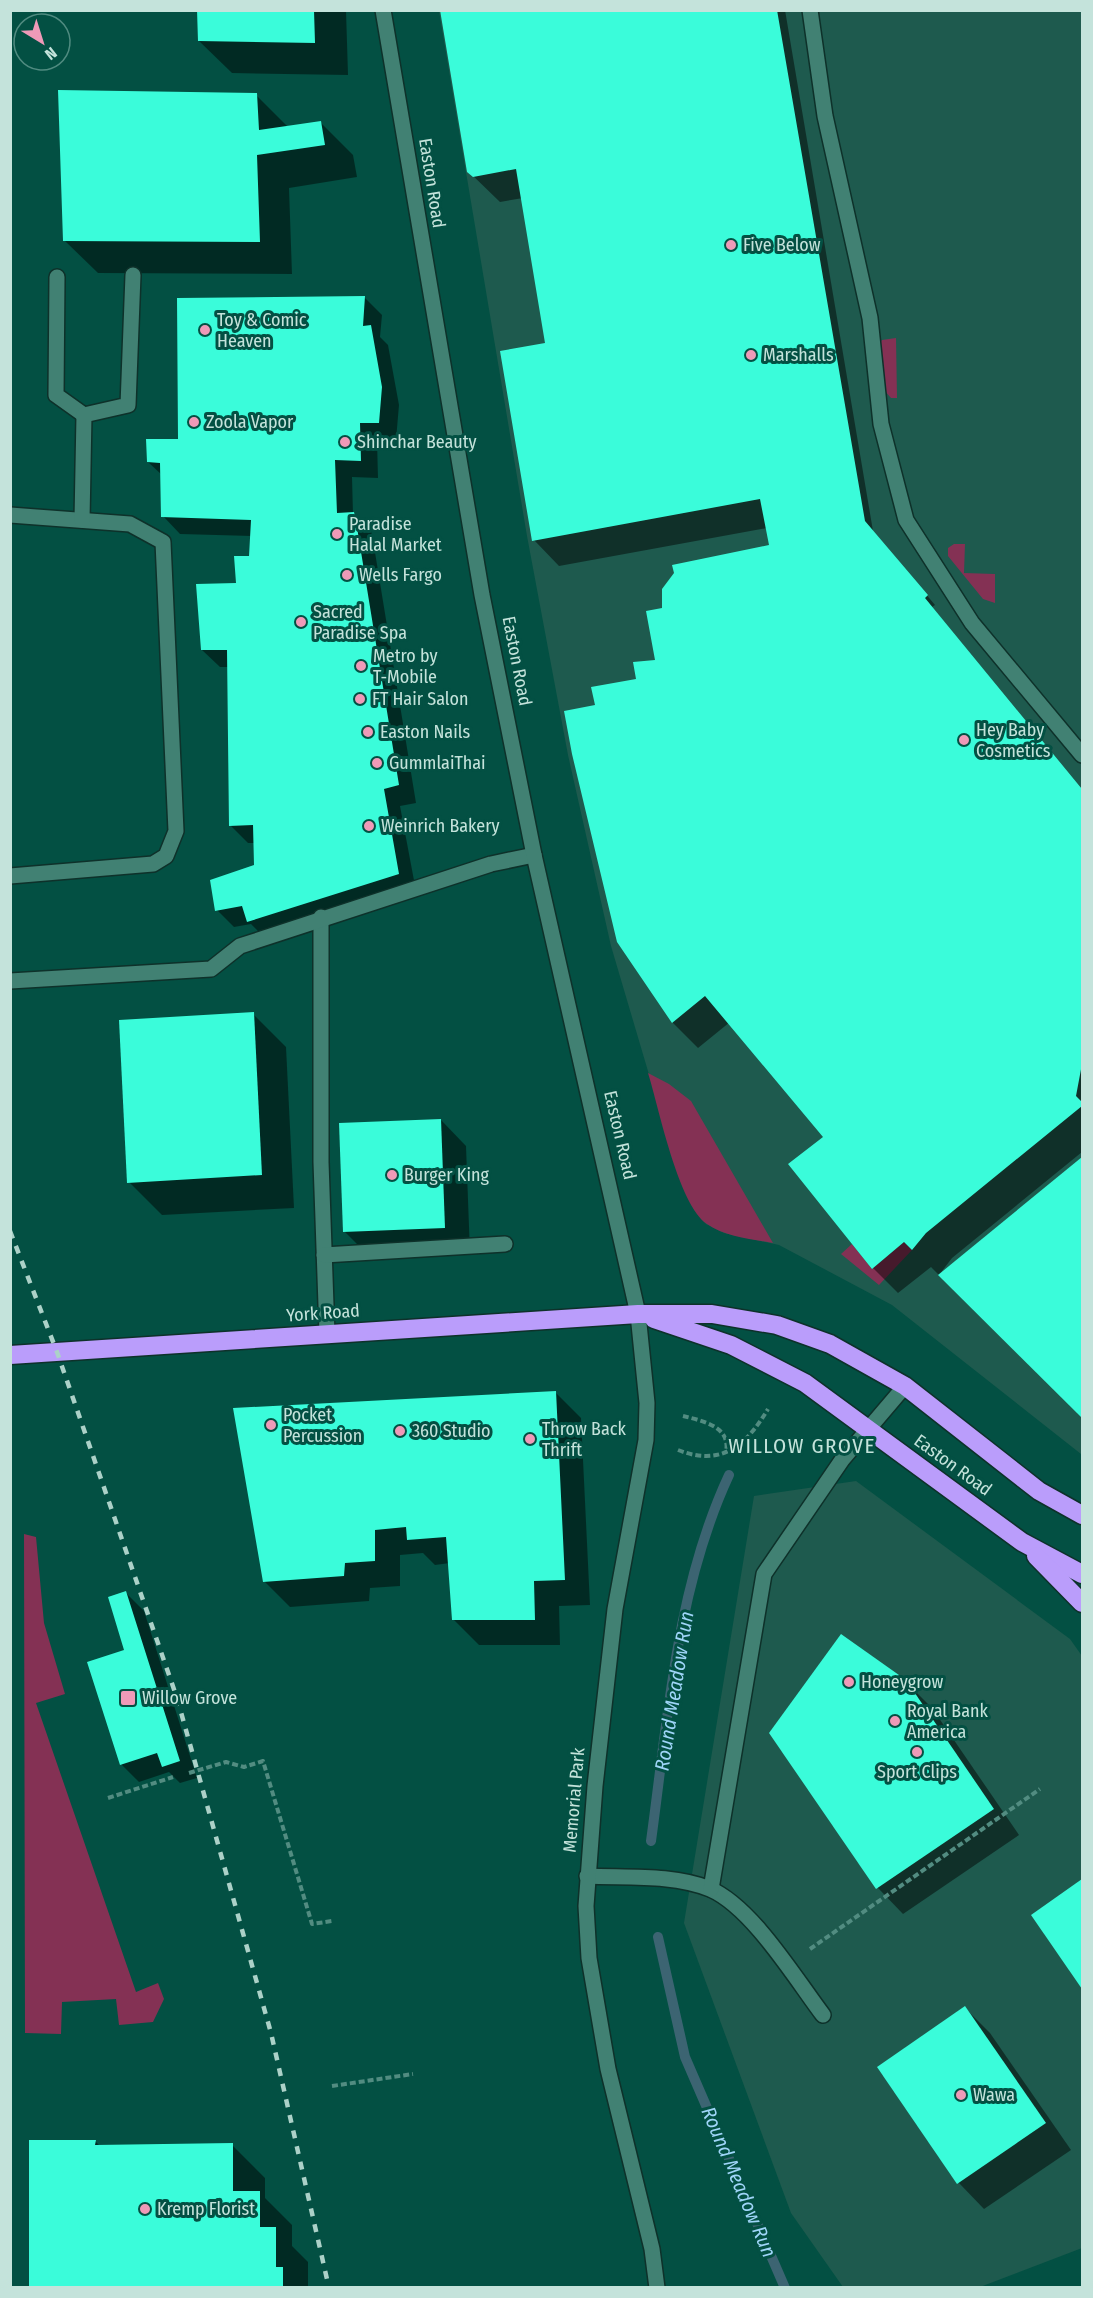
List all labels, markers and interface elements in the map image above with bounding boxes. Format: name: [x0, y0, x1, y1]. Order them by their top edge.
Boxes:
north arrow: [12, 12, 72, 72]
text: N: [41, 43, 61, 64]
street label: Easton Road: [414, 136, 450, 230]
place label: Five Below: [743, 234, 821, 256]
marker: Five Below: [724, 238, 738, 252]
place label: Toy & Comic Heaven: [217, 309, 307, 352]
marker: Toy & Comic Heaven: [198, 323, 212, 337]
place label: Marshalls: [763, 344, 834, 366]
marker: Marshalls: [744, 348, 758, 362]
place label: Zoola Vapor: [206, 411, 294, 433]
marker: Zoola Vapor: [187, 415, 201, 429]
place label: Shinchar Beauty: [357, 431, 477, 453]
marker: Shinchar Beauty: [338, 435, 352, 449]
place label: Paradise Halal Market: [349, 513, 442, 556]
marker: Paradise Halal Market: [330, 527, 344, 541]
place label: Wells Fargo: [359, 564, 442, 586]
marker: Wells Fargo: [340, 568, 354, 582]
place label: Sacred Paradise Spa: [313, 601, 407, 644]
street label: Easton Road: [498, 614, 536, 708]
marker: Sacred Paradise Spa: [294, 615, 308, 629]
place label: Metro by T-Mobile: [373, 645, 438, 688]
marker: Metro by T-Mobile: [354, 659, 368, 673]
place label: FT Hair Salon: [372, 688, 468, 710]
marker: FT Hair Salon: [353, 692, 367, 706]
place label: Hey Baby Cosmetics: [976, 719, 1051, 762]
place label: Easton Nails: [380, 721, 470, 743]
marker: Easton Nails: [361, 725, 375, 739]
marker: Hey Baby Cosmetics: [957, 733, 971, 747]
place label: GummlaiThai: [389, 752, 486, 774]
marker: GummlaiThai: [370, 756, 384, 770]
place label: Weinrich Bakery: [381, 815, 500, 837]
marker: Weinrich Bakery: [362, 819, 376, 833]
street label: Easton Road: [599, 1088, 641, 1182]
place label: Burger King: [404, 1164, 489, 1186]
marker: Burger King: [385, 1168, 399, 1182]
street label: York Road: [286, 1299, 360, 1327]
place label: Pocket Percussion: [283, 1404, 362, 1447]
marker: Pocket Percussion: [264, 1418, 278, 1432]
place label: Throw Back Thrift: [542, 1418, 626, 1461]
place label: 360 Studio: [412, 1420, 491, 1442]
marker: 360 Studio: [393, 1424, 407, 1438]
street label: Easton Road: [910, 1429, 996, 1501]
marker: Throw Back Thrift: [523, 1432, 537, 1446]
district label: WILLOW GROVE: [728, 1433, 876, 1459]
water label: Round Meadow Run: [650, 1609, 698, 1773]
place label: Honeygrow: [861, 1671, 943, 1693]
marker: Honeygrow: [842, 1675, 856, 1689]
place label: Willow Grove: [142, 1687, 237, 1709]
marker: Willow Grove: [119, 1689, 137, 1707]
place label: Royal Bank America: [907, 1700, 988, 1743]
marker: Royal Bank America: [888, 1714, 902, 1728]
marker: Sport Clips: [910, 1745, 924, 1759]
street label: Memorial Park: [558, 1746, 590, 1853]
place label: Sport Clips: [877, 1761, 957, 1783]
place label: Wawa: [973, 2084, 1015, 2106]
marker: Wawa: [954, 2088, 968, 2102]
water label: Round Meadow Run: [696, 2103, 782, 2261]
place label: Kremp Florist: [157, 2198, 255, 2220]
marker: Kremp Florist: [138, 2202, 152, 2216]

